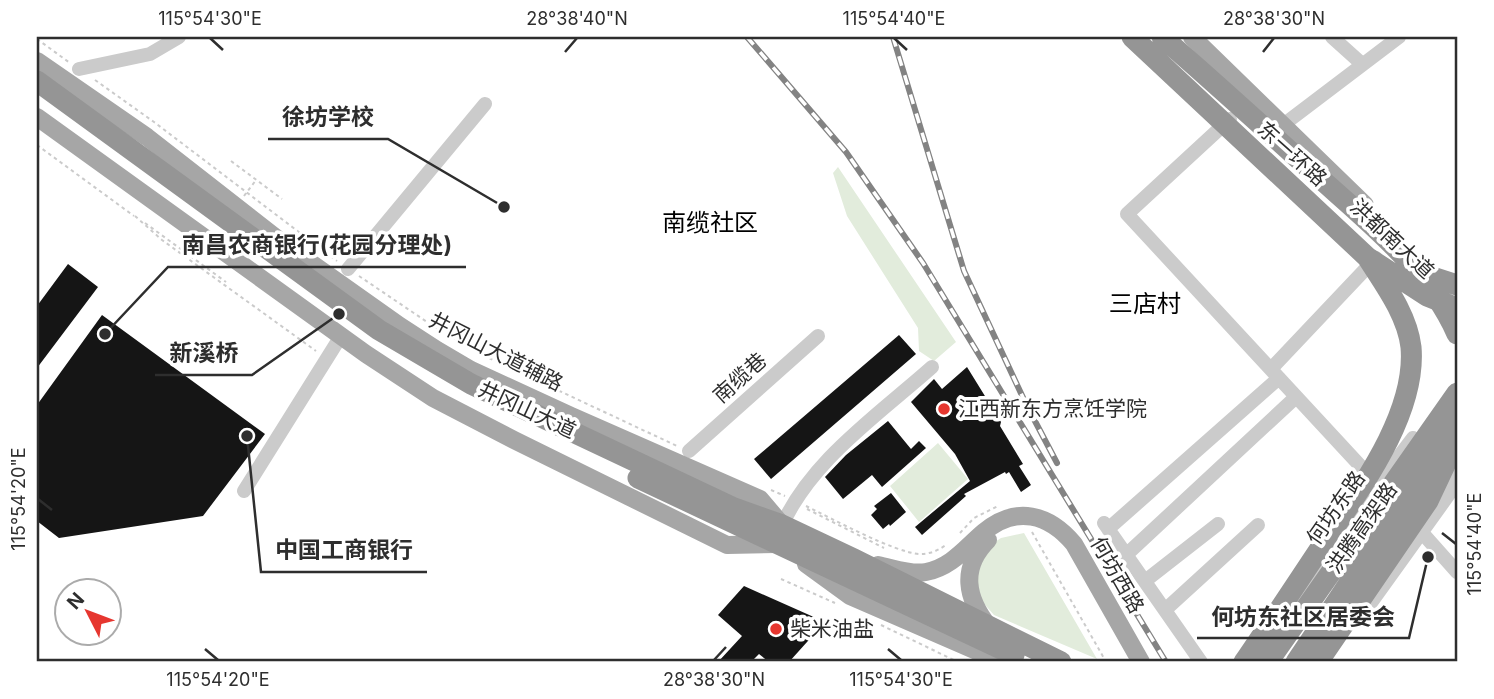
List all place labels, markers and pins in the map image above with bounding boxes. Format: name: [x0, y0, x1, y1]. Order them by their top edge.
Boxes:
callout: 徐坊学校: [268, 95, 388, 139]
callout: 南昌农商银行(花园分理处): [168, 223, 466, 267]
callout: 新溪桥: [155, 331, 252, 375]
place label: 江西新东方烹饪学院: [958, 396, 1147, 421]
marker: 江西新东方烹饪学院: [936, 401, 952, 417]
callout: 中国工商银行: [261, 528, 427, 572]
callout: 何坊东社区居委会: [1197, 594, 1409, 638]
place label: 柴米油盐: [790, 616, 874, 641]
marker: 柴米油盐: [768, 621, 784, 637]

